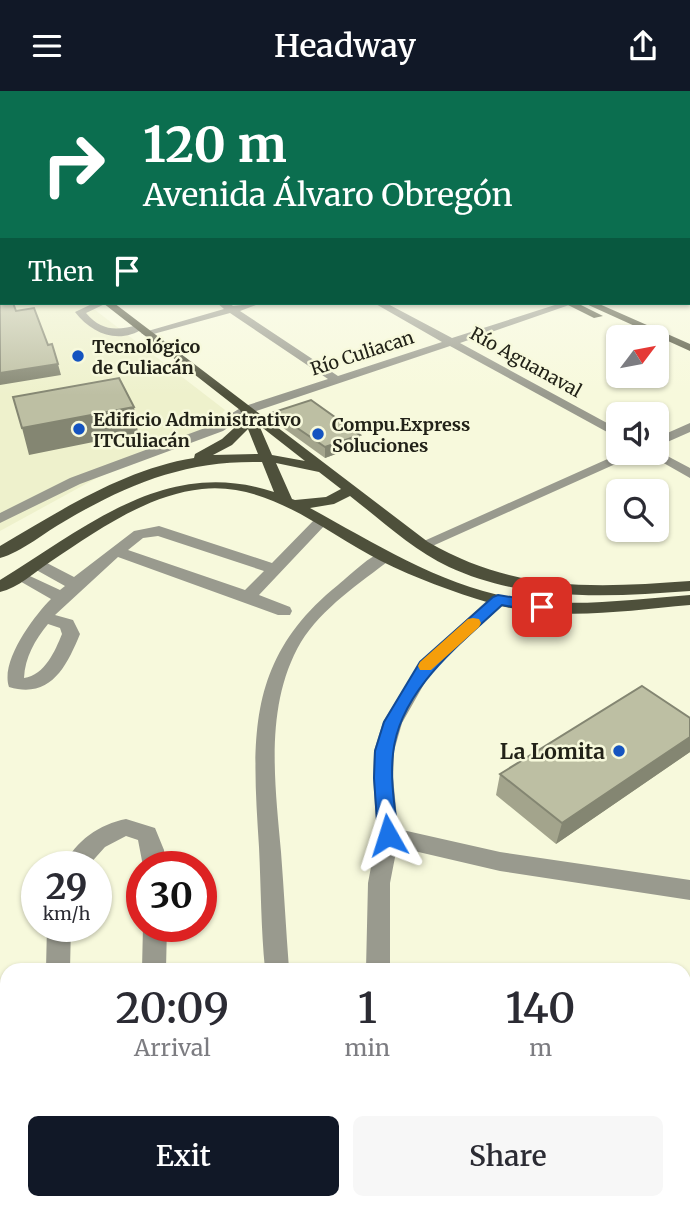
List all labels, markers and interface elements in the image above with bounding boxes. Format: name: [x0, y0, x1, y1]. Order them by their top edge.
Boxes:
text: Headway: [274, 26, 416, 66]
icon: menu: [28, 27, 66, 65]
icon: share: [624, 27, 662, 65]
text: 120 m: [143, 114, 287, 175]
icon: right: [28, 119, 119, 210]
text: Avenida Álvaro Obregón: [143, 175, 513, 215]
icon: arrive: [108, 252, 146, 290]
text: Then: [28, 255, 94, 288]
street label: Río Aguanaval: [466, 322, 586, 402]
street label: Río Culiacan: [307, 325, 417, 381]
north arrow: [606, 325, 668, 389]
map controls: [606, 325, 669, 542]
place label: Tecnológico de Culiacán: [92, 335, 201, 379]
marker: Tecnológico de Culiacán: [70, 348, 86, 364]
button: sound: [606, 402, 669, 465]
place label: Edificio Administrativo ITCuliacán: [93, 408, 301, 452]
place label: Compu.Express Soluciones: [332, 413, 470, 457]
marker: Edificio Administrativo ITCuliacán: [71, 421, 87, 437]
marker: Compu.Express Soluciones: [310, 426, 326, 442]
button: search: [606, 479, 669, 542]
pin: [512, 577, 572, 637]
icon: arrive: [523, 588, 561, 626]
place label: La Lomita: [500, 738, 605, 765]
marker: La Lomita: [611, 743, 627, 759]
position arrow: [351, 798, 425, 872]
speed limit sign: 30: [126, 851, 217, 942]
text: 29: [46, 865, 87, 909]
text: km/h: [43, 902, 90, 925]
text: 20:09: [115, 982, 229, 1034]
text: 1: [358, 982, 377, 1034]
text: 140: [506, 982, 576, 1034]
text: Arrival: [134, 1033, 211, 1062]
text: min: [345, 1033, 390, 1062]
text: m: [529, 1033, 552, 1062]
button: Exit: [28, 1116, 339, 1196]
button: Share: [353, 1116, 663, 1196]

